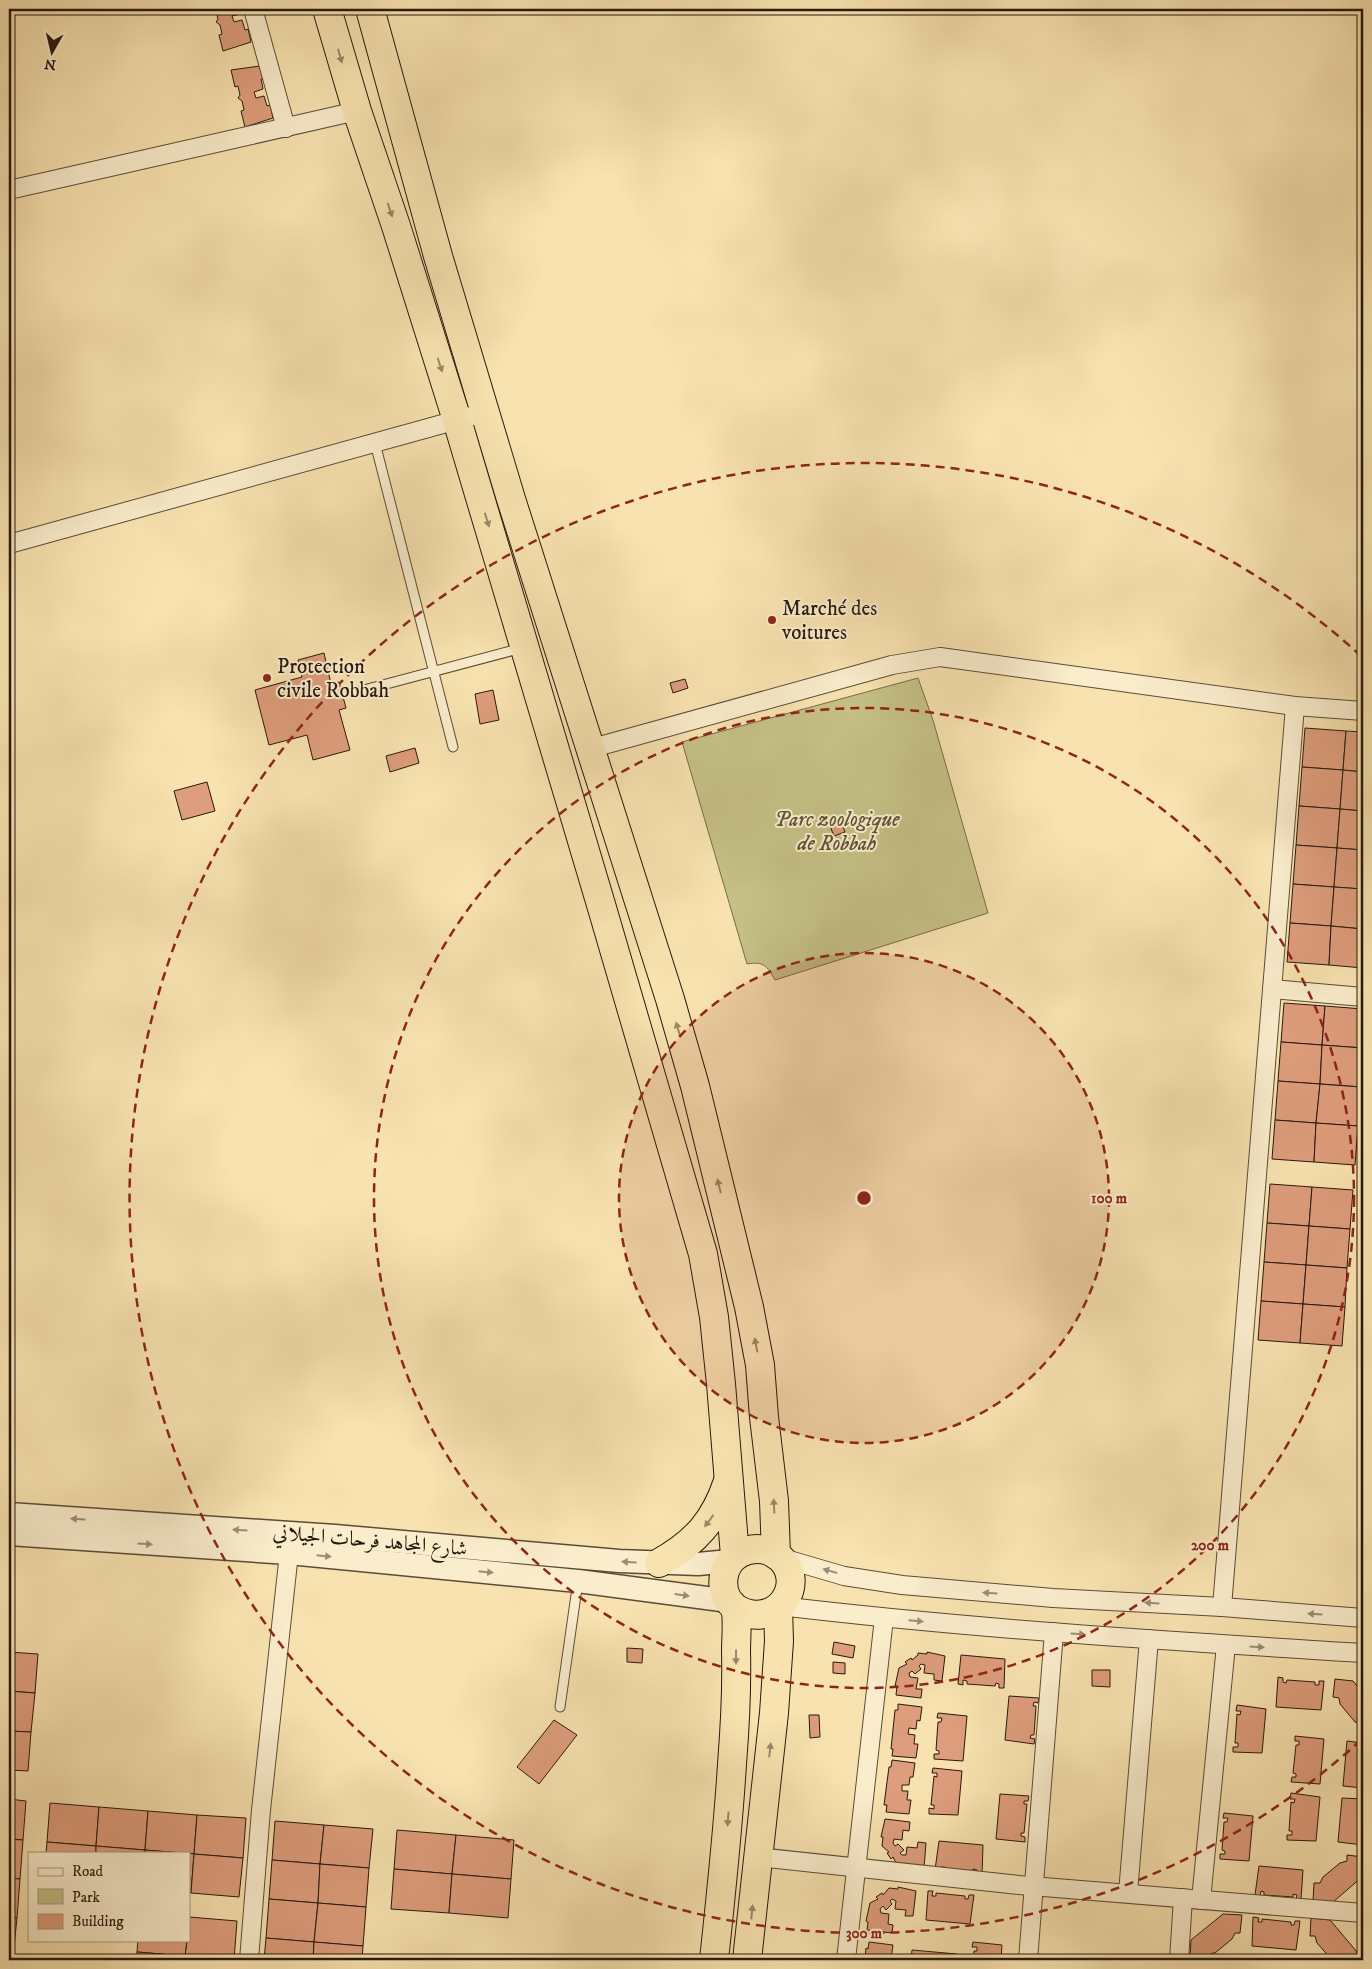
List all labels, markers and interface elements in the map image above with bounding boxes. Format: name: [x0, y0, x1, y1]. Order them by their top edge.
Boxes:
north arrow: [28, 28, 78, 78]
one-way arrow: [337, 48, 345, 63]
text: N: [43, 54, 57, 74]
one-way arrow: [387, 203, 395, 218]
one-way arrow: [436, 358, 444, 373]
one-way arrow: [484, 513, 492, 528]
place label: Marché des voitures: [781, 596, 877, 646]
marker: Marché des voitures: [766, 614, 778, 626]
place label: Protection civile Robbah: [277, 654, 389, 704]
marker: Protection civile Robbah: [261, 672, 273, 684]
park label: Parc zoologique de Robbah: [775, 807, 900, 857]
one-way arrow: [674, 1021, 682, 1036]
one-way arrow: [715, 1179, 723, 1194]
centre of rings: [855, 1189, 873, 1207]
text: 100 m: [1091, 1189, 1128, 1208]
one-way arrow: [751, 1336, 759, 1352]
one-way arrow: [770, 1498, 778, 1514]
one-way arrow: [70, 1514, 86, 1522]
one-way arrow: [704, 1514, 714, 1528]
street label: شارع المجاهد فرحات الجيلاني: [271, 1520, 468, 1566]
one-way arrow: [232, 1525, 248, 1533]
text: 200 m: [1191, 1536, 1230, 1555]
one-way arrow: [137, 1540, 153, 1548]
one-way arrow: [316, 1553, 332, 1561]
one-way arrow: [621, 1557, 637, 1565]
one-way arrow: [822, 1567, 837, 1575]
one-way arrow: [478, 1568, 494, 1576]
one-way arrow: [982, 1589, 998, 1597]
one-way arrow: [674, 1591, 690, 1599]
one-way arrow: [1144, 1599, 1160, 1607]
one-way arrow: [1306, 1610, 1322, 1618]
one-way arrow: [908, 1617, 924, 1625]
one-way arrow: [1070, 1630, 1086, 1638]
one-way arrow: [1250, 1643, 1266, 1651]
one-way arrow: [732, 1649, 740, 1665]
one-way arrow: [766, 1742, 774, 1758]
one-way arrow: [724, 1811, 732, 1827]
legend: [28, 1852, 190, 1942]
text: Road: [72, 1862, 104, 1881]
text: Park: [72, 1888, 101, 1907]
one-way arrow: [748, 1904, 756, 1920]
text: Building: [72, 1912, 124, 1931]
text: 300 m: [846, 1924, 883, 1943]

